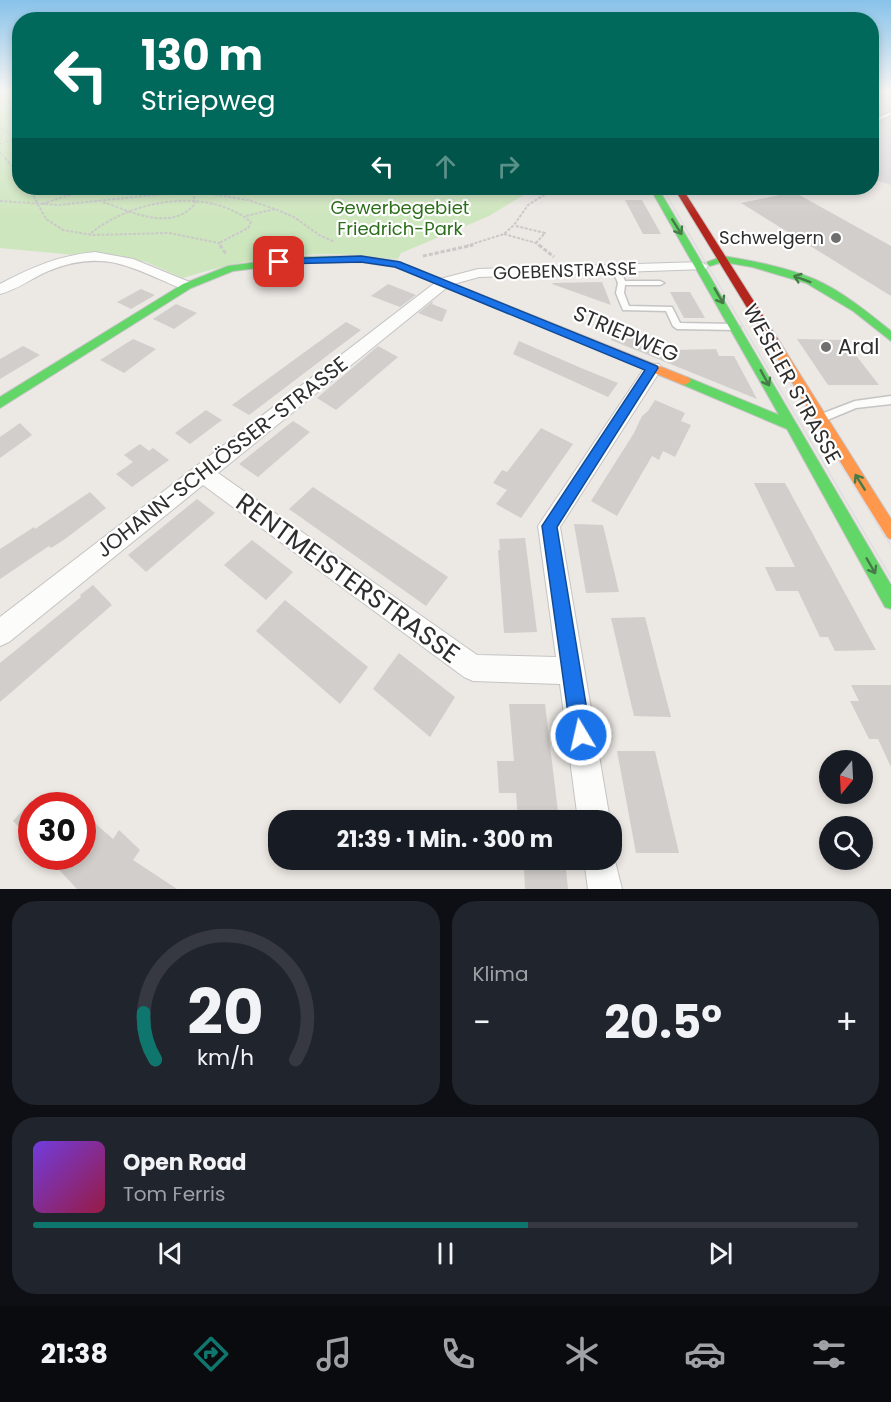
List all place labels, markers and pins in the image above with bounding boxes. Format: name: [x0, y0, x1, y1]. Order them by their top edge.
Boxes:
place label: Schwelgern: [719, 225, 824, 250]
marker: Schwelgern: [829, 231, 843, 245]
pin: [253, 236, 304, 287]
place label: Aral: [838, 332, 879, 361]
marker: Aral: [819, 340, 833, 354]

